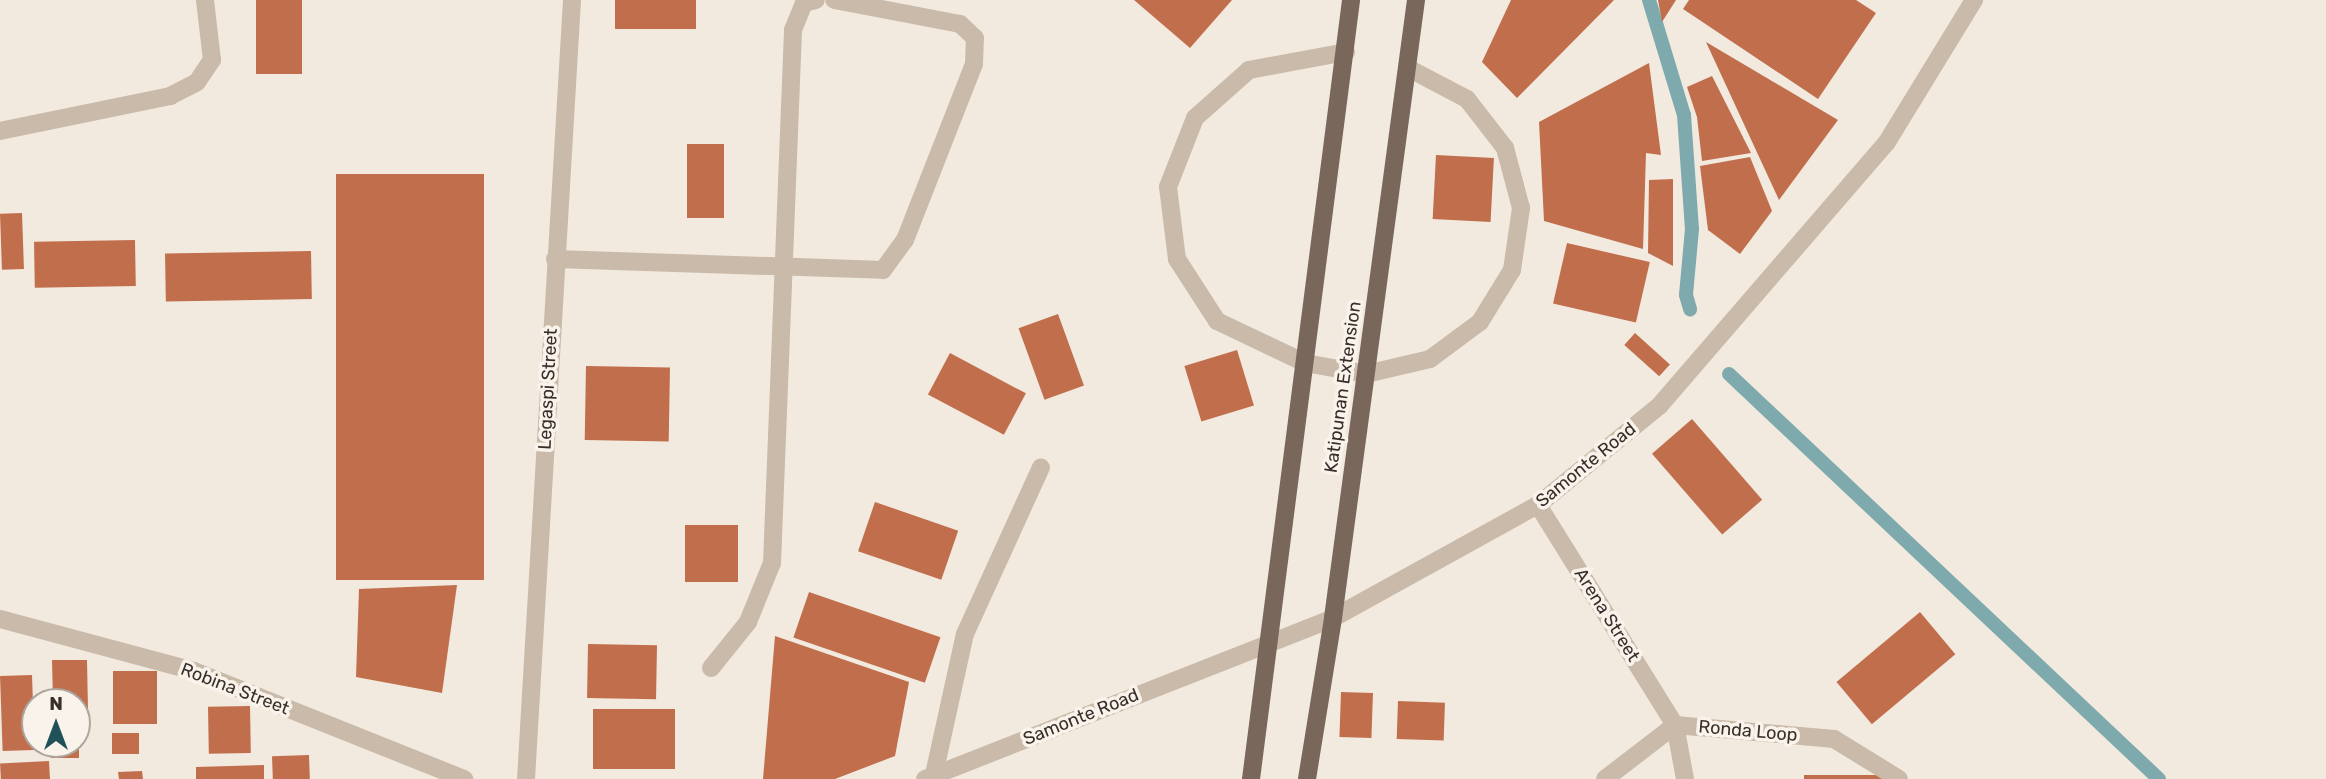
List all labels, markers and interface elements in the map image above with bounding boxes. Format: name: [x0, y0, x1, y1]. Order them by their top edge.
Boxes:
street label: Katipunan Extension: [1320, 300, 1366, 474]
street label: Legaspi Street: [534, 328, 562, 450]
street label: Samonte Road: [1532, 418, 1640, 512]
street label: Arena Street: [1570, 564, 1644, 666]
street label: Robina Street: [178, 658, 292, 720]
street label: Samonte Road: [1020, 684, 1142, 750]
north arrow: [21, 688, 91, 758]
text: N: [49, 692, 63, 715]
street label: Ronda Loop: [1698, 716, 1798, 746]

